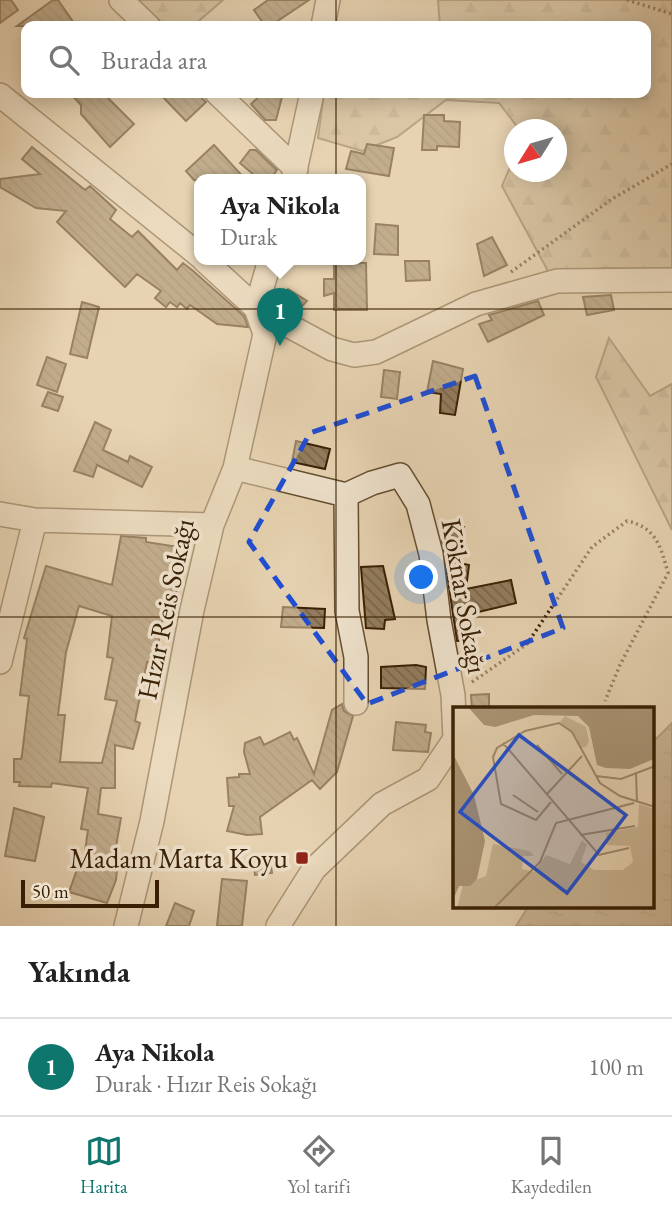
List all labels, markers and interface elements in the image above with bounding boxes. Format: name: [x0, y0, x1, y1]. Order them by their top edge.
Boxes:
search box: [21, 21, 651, 98]
icon: search: [45, 41, 83, 79]
text: Burada ara: [101, 43, 207, 77]
north arrow: [504, 119, 567, 182]
popup: [194, 174, 366, 265]
text: Aya Nikola: [220, 188, 340, 222]
text: Durak: [220, 222, 277, 252]
pin: 1: [257, 288, 303, 346]
street label: Hızır Reis Sokağı: [128, 515, 202, 703]
street label: Köknar Sokağı: [434, 516, 496, 676]
your location: [404, 560, 438, 594]
inset map: [453, 707, 654, 908]
place label: Madam Marta Koyu: [69, 840, 288, 876]
marker: Madam Marta Koyu: [294, 850, 310, 866]
scale bar: [21, 877, 159, 909]
text: 50 m: [32, 879, 69, 904]
text: Yakında: [28, 952, 130, 991]
text: Aya Nikola: [95, 1035, 215, 1069]
text: 1: [45, 1052, 57, 1082]
text: 100 m: [588, 1052, 644, 1082]
text: Durak · Hızır Reis Sokağı: [95, 1069, 317, 1099]
tab: Harita: [80, 1132, 128, 1199]
tab: Yol tarifi: [288, 1132, 351, 1199]
tab: Kaydedilen: [511, 1132, 592, 1199]

